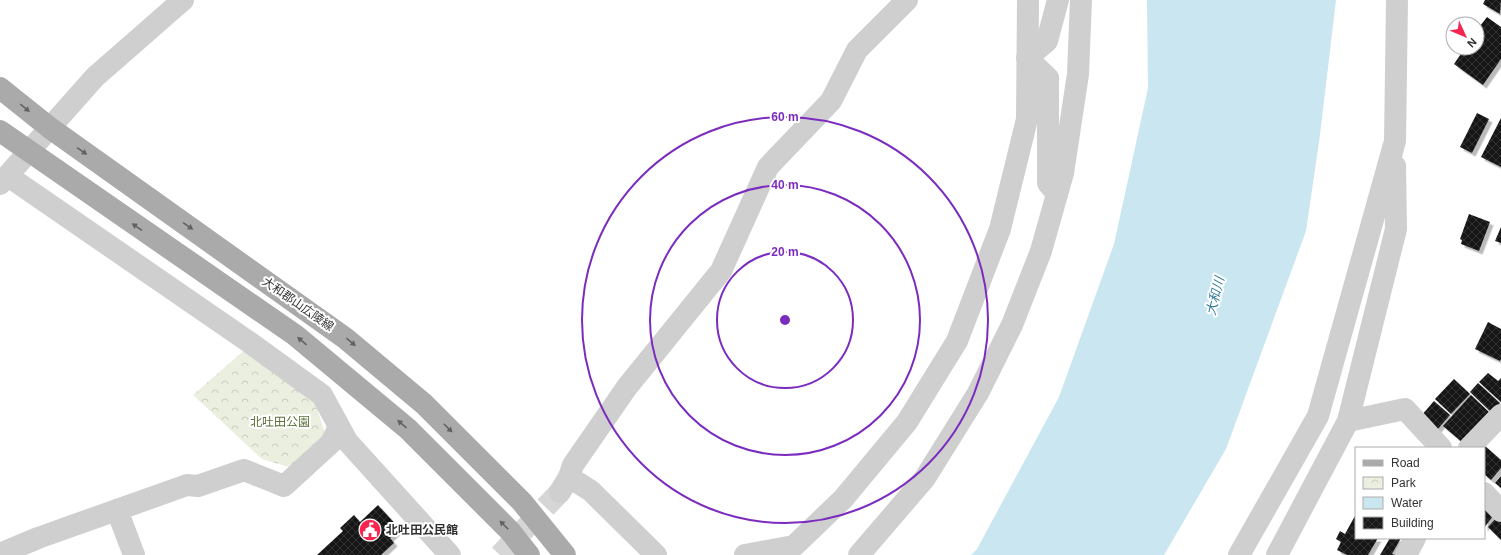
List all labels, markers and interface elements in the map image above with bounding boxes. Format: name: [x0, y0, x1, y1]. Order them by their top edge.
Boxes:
north arrow: [1445, 16, 1485, 56]
text: N: [1465, 36, 1479, 50]
one-way arrow: [20, 104, 30, 113]
text: 60 m: [771, 110, 799, 124]
one-way arrow: [76, 147, 87, 155]
text: 40 m: [771, 178, 799, 192]
one-way arrow: [183, 222, 193, 230]
one-way arrow: [132, 223, 143, 231]
text: 20 m: [771, 245, 799, 259]
water label: 大和川: [1203, 273, 1227, 317]
street label: 大和郡山広陵線: [260, 274, 336, 334]
centre of rings: [778, 313, 792, 327]
one-way arrow: [296, 336, 307, 345]
one-way arrow: [345, 338, 356, 347]
park label: 北吐田公園: [250, 415, 310, 429]
one-way arrow: [397, 419, 407, 428]
one-way arrow: [443, 423, 453, 433]
legend: [1355, 447, 1485, 539]
text: Road: [1391, 456, 1420, 470]
text: Park: [1391, 476, 1417, 490]
text: Water: [1391, 496, 1423, 510]
text: Building: [1391, 516, 1434, 530]
public building icon: 北吐田公民館: [357, 517, 383, 543]
one-way arrow: [499, 520, 509, 530]
place label: 北吐田公民館: [386, 523, 458, 537]

